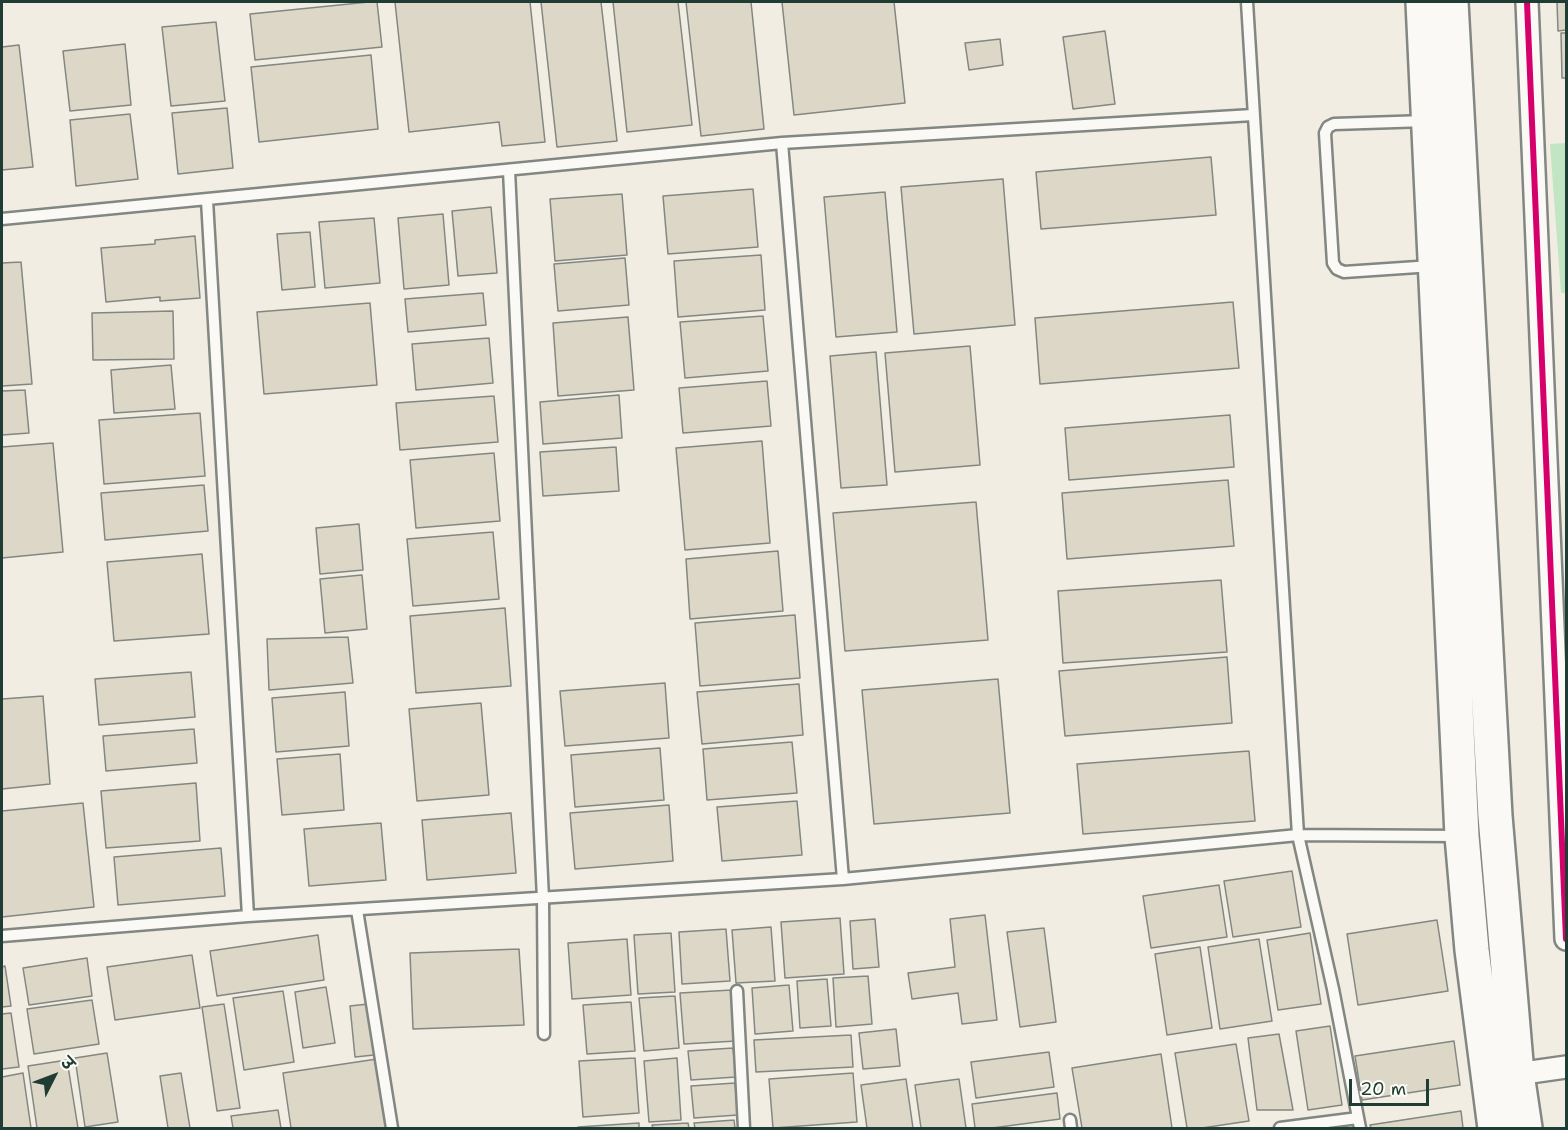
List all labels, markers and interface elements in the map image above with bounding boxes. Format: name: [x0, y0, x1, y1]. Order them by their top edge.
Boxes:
north arrow: [24, 1046, 84, 1106]
text: उ: [56, 1053, 79, 1075]
scale bar: [1352, 1067, 1432, 1105]
text: 20 m: [1360, 1077, 1406, 1101]

